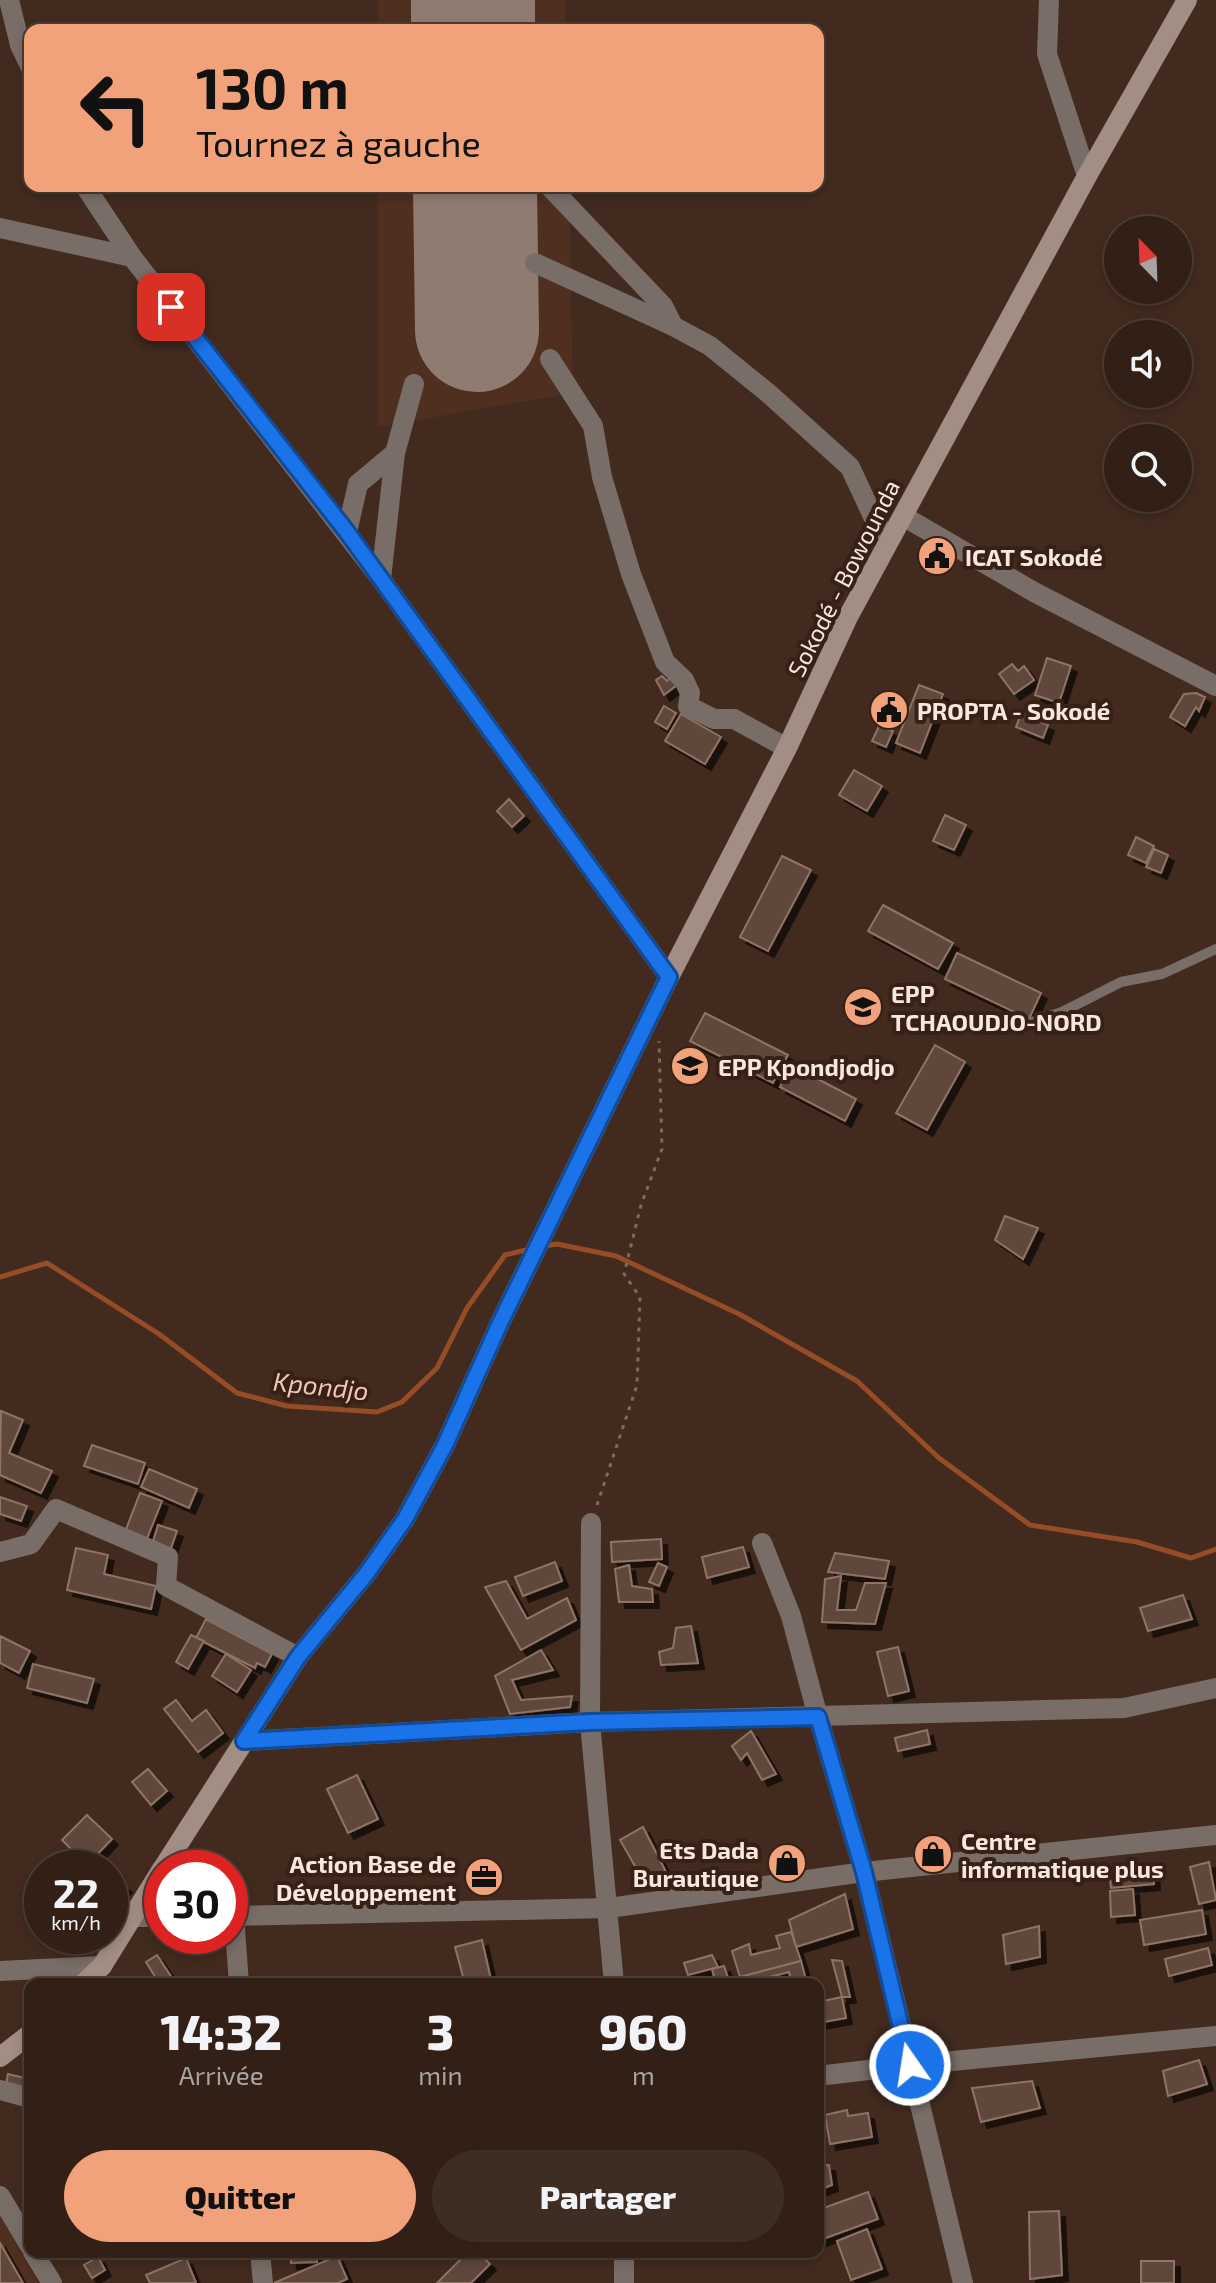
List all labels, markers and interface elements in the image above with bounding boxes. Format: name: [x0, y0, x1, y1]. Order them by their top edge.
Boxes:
text: 130 m: [196, 53, 349, 120]
icon: left: [64, 56, 168, 160]
text: Tournez à gauche: [196, 121, 481, 164]
north arrow: [1104, 216, 1192, 304]
map controls: [1104, 216, 1192, 512]
pin: [137, 273, 205, 341]
icon: arrive: [149, 285, 193, 329]
button: sound: [1104, 320, 1192, 408]
button: search: [1104, 424, 1192, 512]
street label: Sokodé - Bowounda: [781, 475, 905, 681]
public building icon: ICAT Sokodé: [916, 535, 958, 577]
place label: ICAT Sokodé: [965, 542, 1103, 571]
public building icon: PROPTA - Sokodé: [868, 689, 910, 731]
place label: PROPTA - Sokodé: [917, 696, 1110, 725]
place label: EPP TCHAOUDJO-NORD: [891, 979, 1102, 1036]
school or university icon: EPP TCHAOUDJO-NORD: [842, 986, 884, 1028]
school or university icon: EPP Kpondjodjo: [669, 1045, 711, 1087]
place label: EPP Kpondjodjo: [718, 1052, 895, 1081]
water label: Kpondjo: [272, 1365, 370, 1405]
place label: Centre informatique plus: [961, 1826, 1164, 1883]
shop icon: Centre informatique plus: [912, 1833, 954, 1875]
place label: Ets Dada Burautique: [633, 1835, 759, 1892]
shop icon: Ets Dada Burautique: [766, 1842, 808, 1884]
place label: Action Base de Développement: [276, 1849, 456, 1906]
speed limit sign: 30: [144, 1850, 248, 1954]
office icon: Action Base de Développement: [463, 1856, 505, 1898]
text: 22: [53, 1868, 99, 1916]
text: km/h: [51, 1910, 101, 1934]
text: 14:32: [160, 2002, 282, 2060]
text: 3: [427, 2002, 454, 2060]
text: 960: [599, 2002, 688, 2060]
position arrow: [868, 2023, 952, 2107]
text: Arrivée: [179, 2059, 264, 2090]
text: min: [418, 2059, 463, 2090]
text: m: [632, 2059, 655, 2090]
button: Quitter: [64, 2150, 416, 2242]
button: Partager: [432, 2150, 784, 2242]

